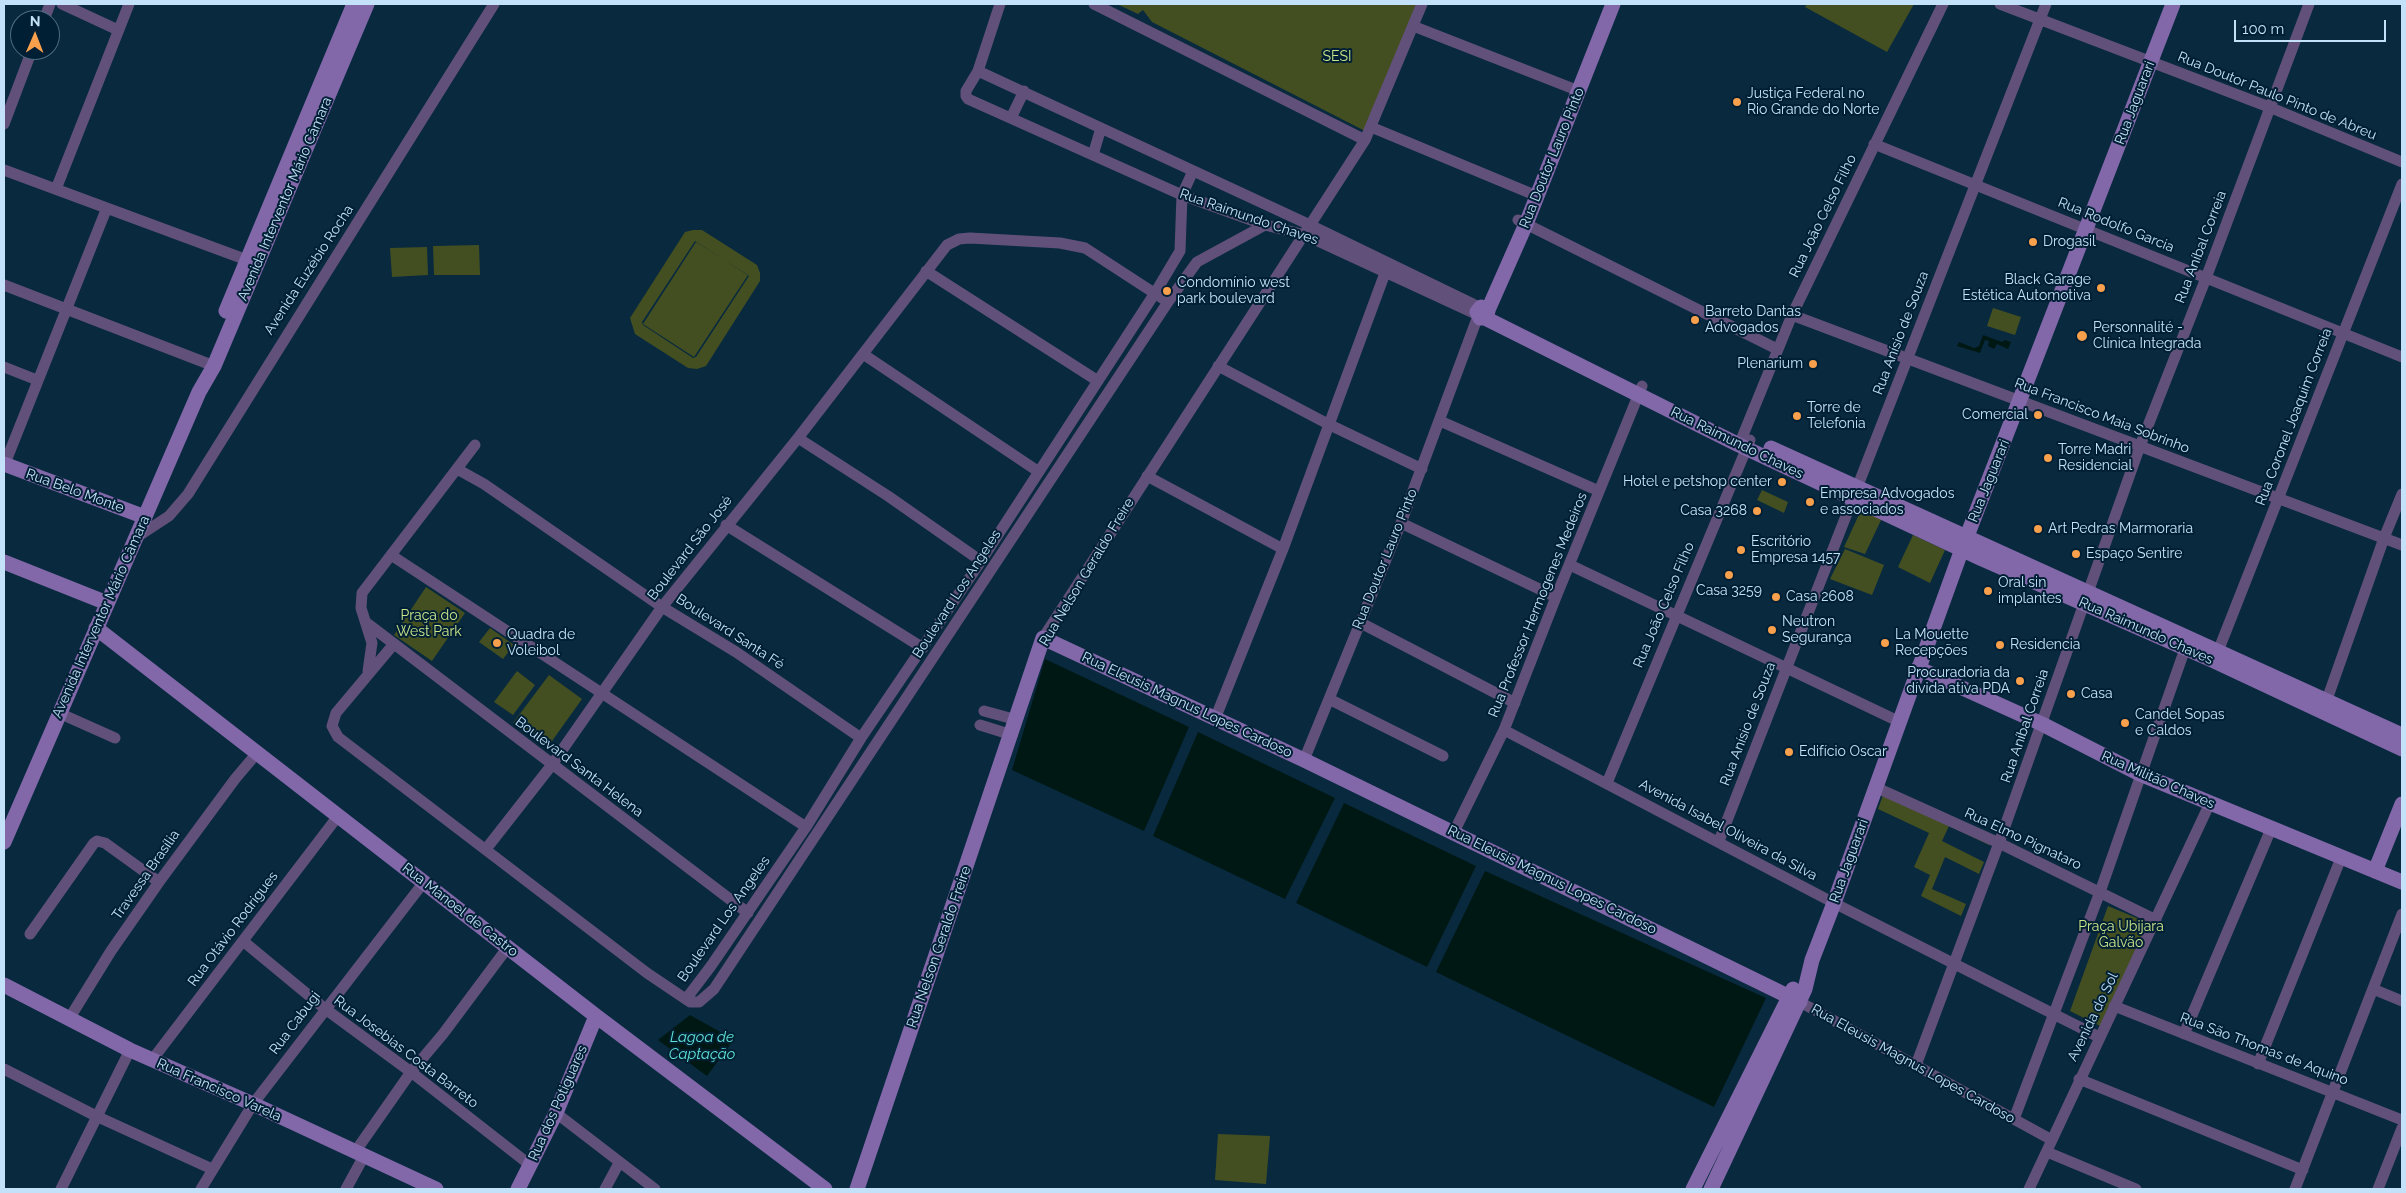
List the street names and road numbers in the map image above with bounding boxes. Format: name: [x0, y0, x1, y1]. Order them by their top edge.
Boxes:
street label: Rua Doutor Paulo Pinto de Abreu: [2175, 48, 2379, 144]
street label: Rua Jaguarari: [2111, 59, 2159, 147]
street label: Rua Doutor Lauro Pinto: [1516, 85, 1588, 231]
street label: Avenida Interventor Mário Câmara: [234, 95, 336, 303]
street label: Rua João Celso Filho: [1786, 152, 1860, 280]
street label: Rua Raimundo Chaves: [1177, 185, 1321, 249]
street label: Rua Aníbal Correia: [2172, 188, 2230, 306]
street label: Rua Rodolfo Garcia: [2056, 194, 2176, 256]
street label: Avenida Euzébio Rocha: [261, 202, 357, 338]
street label: Rua Anísio de Souza: [1870, 269, 1932, 397]
street label: Rua Coronel Joaquim Correia: [2252, 326, 2336, 508]
street label: Rua Francisco Maia Sobrinho: [2012, 375, 2192, 457]
street label: Rua Raimundo Chaves: [1668, 404, 1806, 482]
street label: Rua Jaguarari: [1965, 437, 2013, 525]
street label: Rua Belo Monte: [24, 465, 126, 517]
street label: Rua Doutor Lauro Pinto: [1349, 486, 1421, 632]
street label: Rua Professor Hermogenes Medeiros: [1485, 490, 1591, 720]
street label: Boulevard São José: [644, 493, 736, 603]
street label: Rua Nelson Geraldo Freire: [1036, 495, 1138, 649]
street label: Avenida Interventor Mário Câmara: [49, 513, 153, 721]
street label: Boulevard Los Angeles: [909, 527, 1005, 661]
street label: Rua João Celso Filho: [1630, 540, 1698, 670]
street label: Boulevard Santa Fé: [673, 591, 787, 673]
street label: Rua Raimundo Chaves: [2076, 594, 2216, 668]
street label: Rua Eleusis Magnus Lopes Cardoso: [1079, 649, 1295, 761]
street label: Rua Anísio de Souza: [1717, 660, 1779, 788]
street label: Rua Aníbal Correia: [1998, 667, 2052, 785]
street label: Boulevard Santa Helena: [512, 713, 646, 821]
street label: Rua Militão Chaves: [2099, 747, 2217, 813]
street label: Avenida Isabel Oliveira da Silva: [1636, 776, 1820, 884]
street label: Rua Elmo Pignataro: [1962, 805, 2084, 873]
street label: Rua Jaguarari: [1826, 817, 1872, 905]
street label: Rua Eleusis Magnus Lopes Cardoso: [1445, 822, 1659, 938]
street label: Travessa Brasília: [109, 827, 183, 923]
street label: Boulevard Los Angeles: [674, 853, 774, 985]
street label: Rua Manoel de Castro: [399, 859, 521, 961]
street label: Rua Nelson Geraldo Freire: [903, 864, 975, 1030]
street label: Rua Otávio Rodrigues: [184, 868, 282, 990]
street label: Avenida do Sol: [2064, 970, 2122, 1064]
street label: Rua Cabugi: [266, 988, 324, 1058]
street label: Rua Josebias Costa Barreto: [331, 992, 481, 1112]
street label: Rua Eleusis Magnus Lopes Cardoso: [1808, 1001, 2018, 1127]
street label: Rua São Thomas de Aquino: [2178, 1009, 2350, 1089]
street label: Rua dos Potiguares: [525, 1043, 591, 1163]
street label: Rua Francisco Varela: [154, 1055, 284, 1125]

